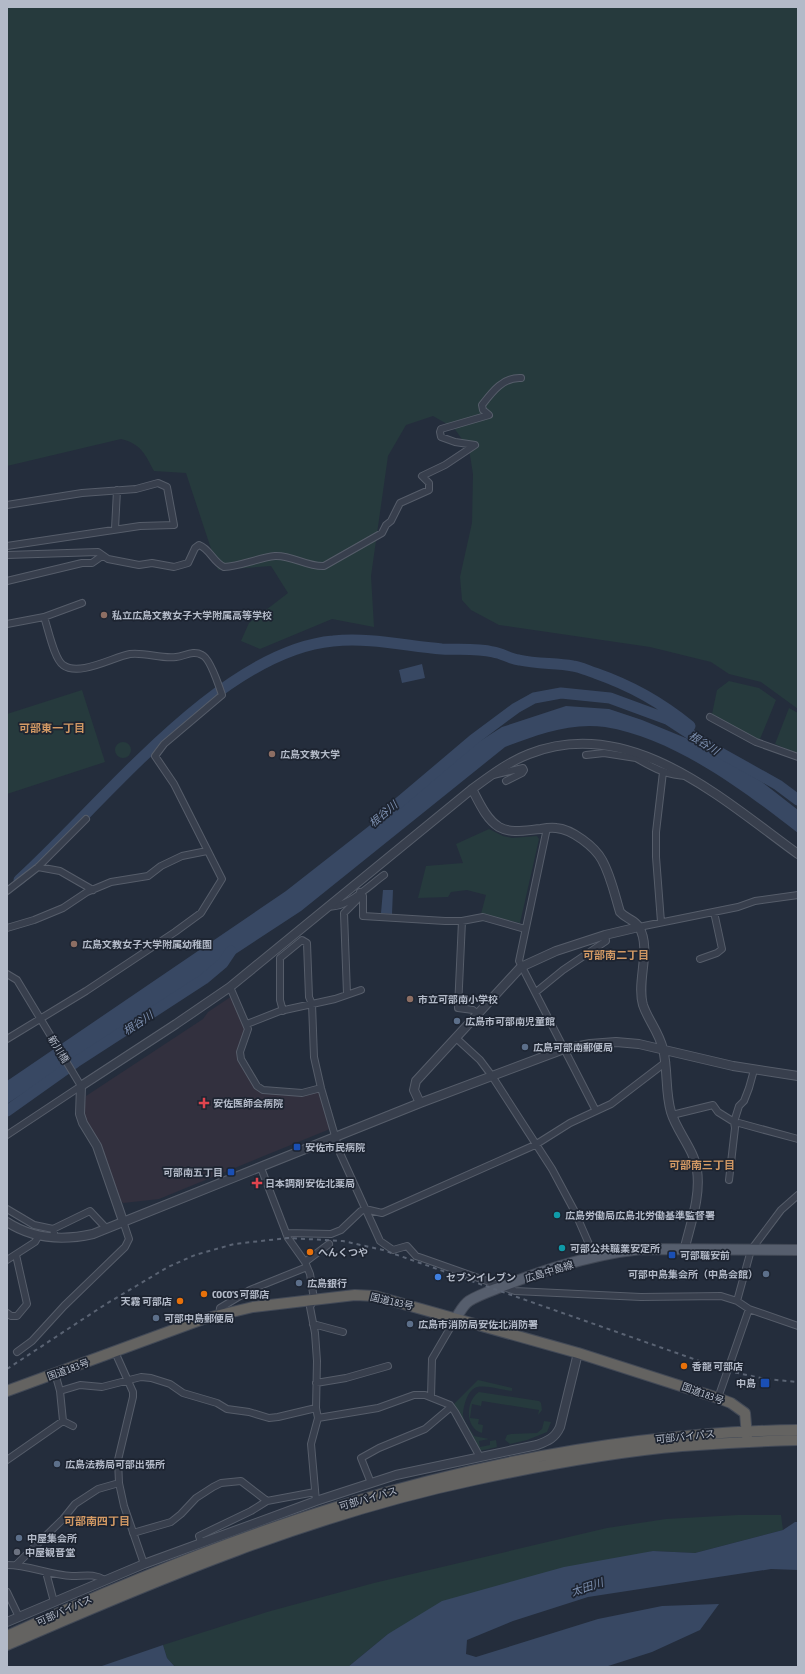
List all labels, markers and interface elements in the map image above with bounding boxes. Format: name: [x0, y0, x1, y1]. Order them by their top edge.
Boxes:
marker: 私立広島文教女子大学附属高等学校: [99, 610, 109, 620]
place label: 私立広島文教女子大学附属高等学校: [112, 610, 272, 621]
district label: 可部東一丁目: [19, 722, 85, 734]
water label: 根谷川: [687, 729, 722, 757]
marker: 広島文教大学: [267, 749, 277, 759]
place label: 広島文教大学: [280, 749, 340, 760]
water label: 根谷川: [367, 798, 400, 829]
marker: 広島文教女子大学附属幼稚園: [69, 939, 79, 949]
place label: 広島文教女子大学附属幼稚園: [82, 939, 212, 950]
district label: 可部南二丁目: [583, 949, 649, 961]
marker: 市立可部南小学校: [405, 994, 415, 1004]
place label: 市立可部南小学校: [418, 994, 498, 1005]
water label: 根谷川: [121, 1008, 156, 1037]
marker: 広島市可部南児童館: [452, 1016, 462, 1026]
place label: 広島市可部南児童館: [465, 1016, 555, 1027]
street label: 新川橋: [46, 1034, 71, 1065]
marker: 広島可部南郵便局: [520, 1042, 530, 1052]
place label: 広島可部南郵便局: [533, 1042, 613, 1053]
marker: 安佐医師会病院: [198, 1097, 210, 1109]
place label: 安佐医師会病院: [213, 1098, 283, 1109]
marker: 安佐市民病院: [292, 1142, 302, 1152]
place label: 安佐市民病院: [305, 1142, 365, 1153]
district label: 可部南三丁目: [669, 1159, 735, 1171]
place label: 可部南五丁目: [163, 1167, 223, 1178]
marker: 可部南五丁目: [226, 1167, 236, 1177]
marker: 日本調剤安佐北薬局: [252, 1178, 262, 1188]
place label: 日本調剤安佐北薬局: [265, 1178, 355, 1189]
marker: 広島労働局広島北労働基準監督署: [552, 1210, 562, 1220]
place label: 広島労働局広島北労働基準監督署: [565, 1210, 715, 1221]
marker: 可部公共職業安定所: [557, 1243, 567, 1253]
place label: 可部公共職業安定所: [570, 1243, 660, 1254]
marker: へんくつや: [305, 1247, 315, 1257]
place label: へんくつや: [318, 1247, 368, 1258]
marker: 可部職安前: [667, 1250, 677, 1260]
place label: 可部職安前: [680, 1250, 730, 1261]
street label: 広島中島線: [524, 1259, 575, 1284]
place label: 可部中島集会所（中島会館）: [628, 1269, 758, 1280]
marker: 可部中島集会所（中島会館）: [761, 1269, 771, 1279]
marker: セブンイレブン: [433, 1272, 443, 1282]
place label: セブンイレブン: [446, 1272, 516, 1283]
marker: 広島銀行: [294, 1278, 304, 1288]
place label: 広島銀行: [307, 1278, 347, 1289]
marker: COCO'S 可部店: [199, 1289, 209, 1299]
place label: COCO'S 可部店: [212, 1289, 270, 1300]
street label: 国道183号: [369, 1291, 415, 1312]
place label: 天霧 可部店: [121, 1296, 172, 1307]
marker: 天霧 可部店: [175, 1296, 185, 1306]
marker: 可部中島郵便局: [151, 1313, 161, 1323]
place label: 可部中島郵便局: [164, 1313, 234, 1324]
marker: 広島市消防局安佐北消防署: [405, 1319, 415, 1329]
place label: 広島市消防局安佐北消防署: [418, 1319, 538, 1330]
street label: 国道183号: [46, 1357, 91, 1382]
marker: 香龍 可部店: [679, 1361, 689, 1371]
place label: 香龍 可部店: [691, 1361, 743, 1372]
marker: 中島: [759, 1377, 771, 1389]
place label: 中島: [736, 1378, 756, 1389]
street label: 国道183号: [680, 1381, 725, 1406]
street label: 可部バイパス: [655, 1428, 715, 1445]
marker: 広島法務局可部出張所: [52, 1459, 62, 1469]
place label: 広島法務局可部出張所: [65, 1459, 165, 1470]
street label: 可部バイパス: [338, 1485, 398, 1512]
district label: 可部南四丁目: [64, 1515, 130, 1527]
marker: 中屋集会所: [14, 1533, 24, 1543]
place label: 中屋集会所: [27, 1533, 77, 1544]
marker: 中屋観音堂: [12, 1547, 22, 1557]
place label: 中屋観音堂: [25, 1547, 75, 1558]
water label: 太田川: [569, 1576, 605, 1598]
street label: 可部バイパス: [35, 1593, 94, 1628]

